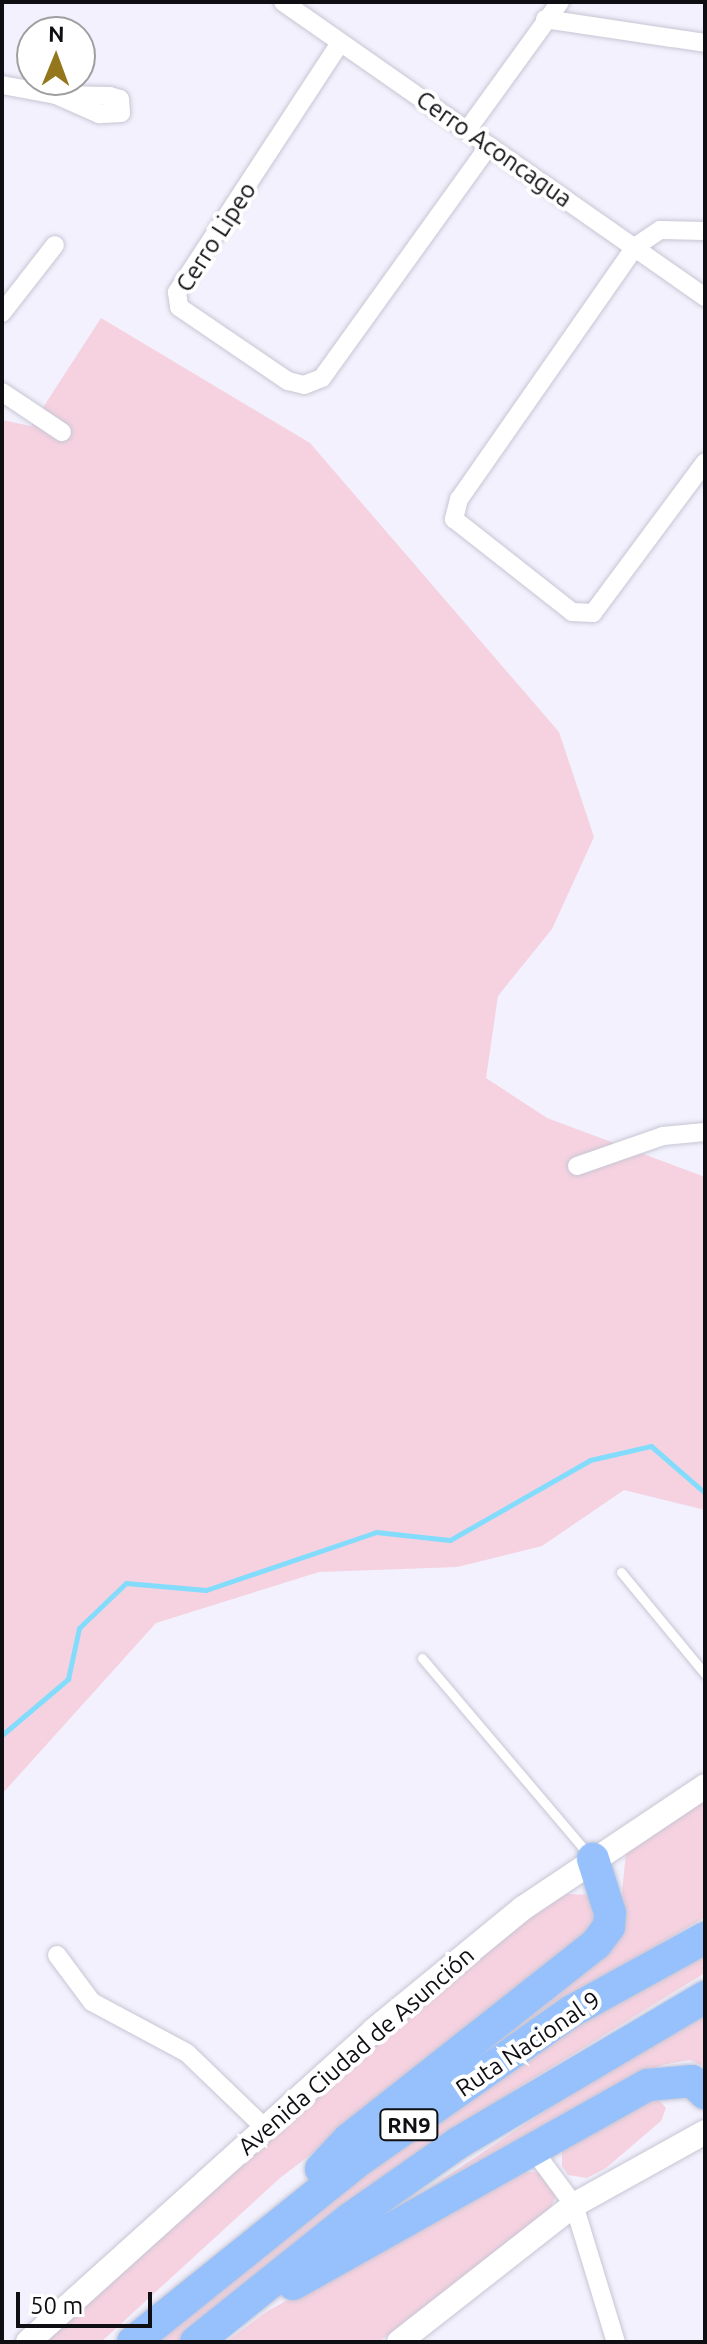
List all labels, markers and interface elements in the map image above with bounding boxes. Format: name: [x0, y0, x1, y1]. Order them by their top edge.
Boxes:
north arrow: [16, 16, 96, 96]
text: N: [48, 21, 65, 46]
street label: Cerro Aconcagua: [411, 85, 577, 213]
street label: Cerro Lipeo: [170, 177, 262, 297]
street label: Avenida Ciudad de Asunción: [232, 1941, 480, 2161]
street label: Ruta Nacional 9: [450, 1985, 606, 2103]
road number: RN9: [379, 2107, 439, 2143]
scale bar: [20, 2276, 156, 2326]
text: 50 m: [30, 2292, 83, 2319]

